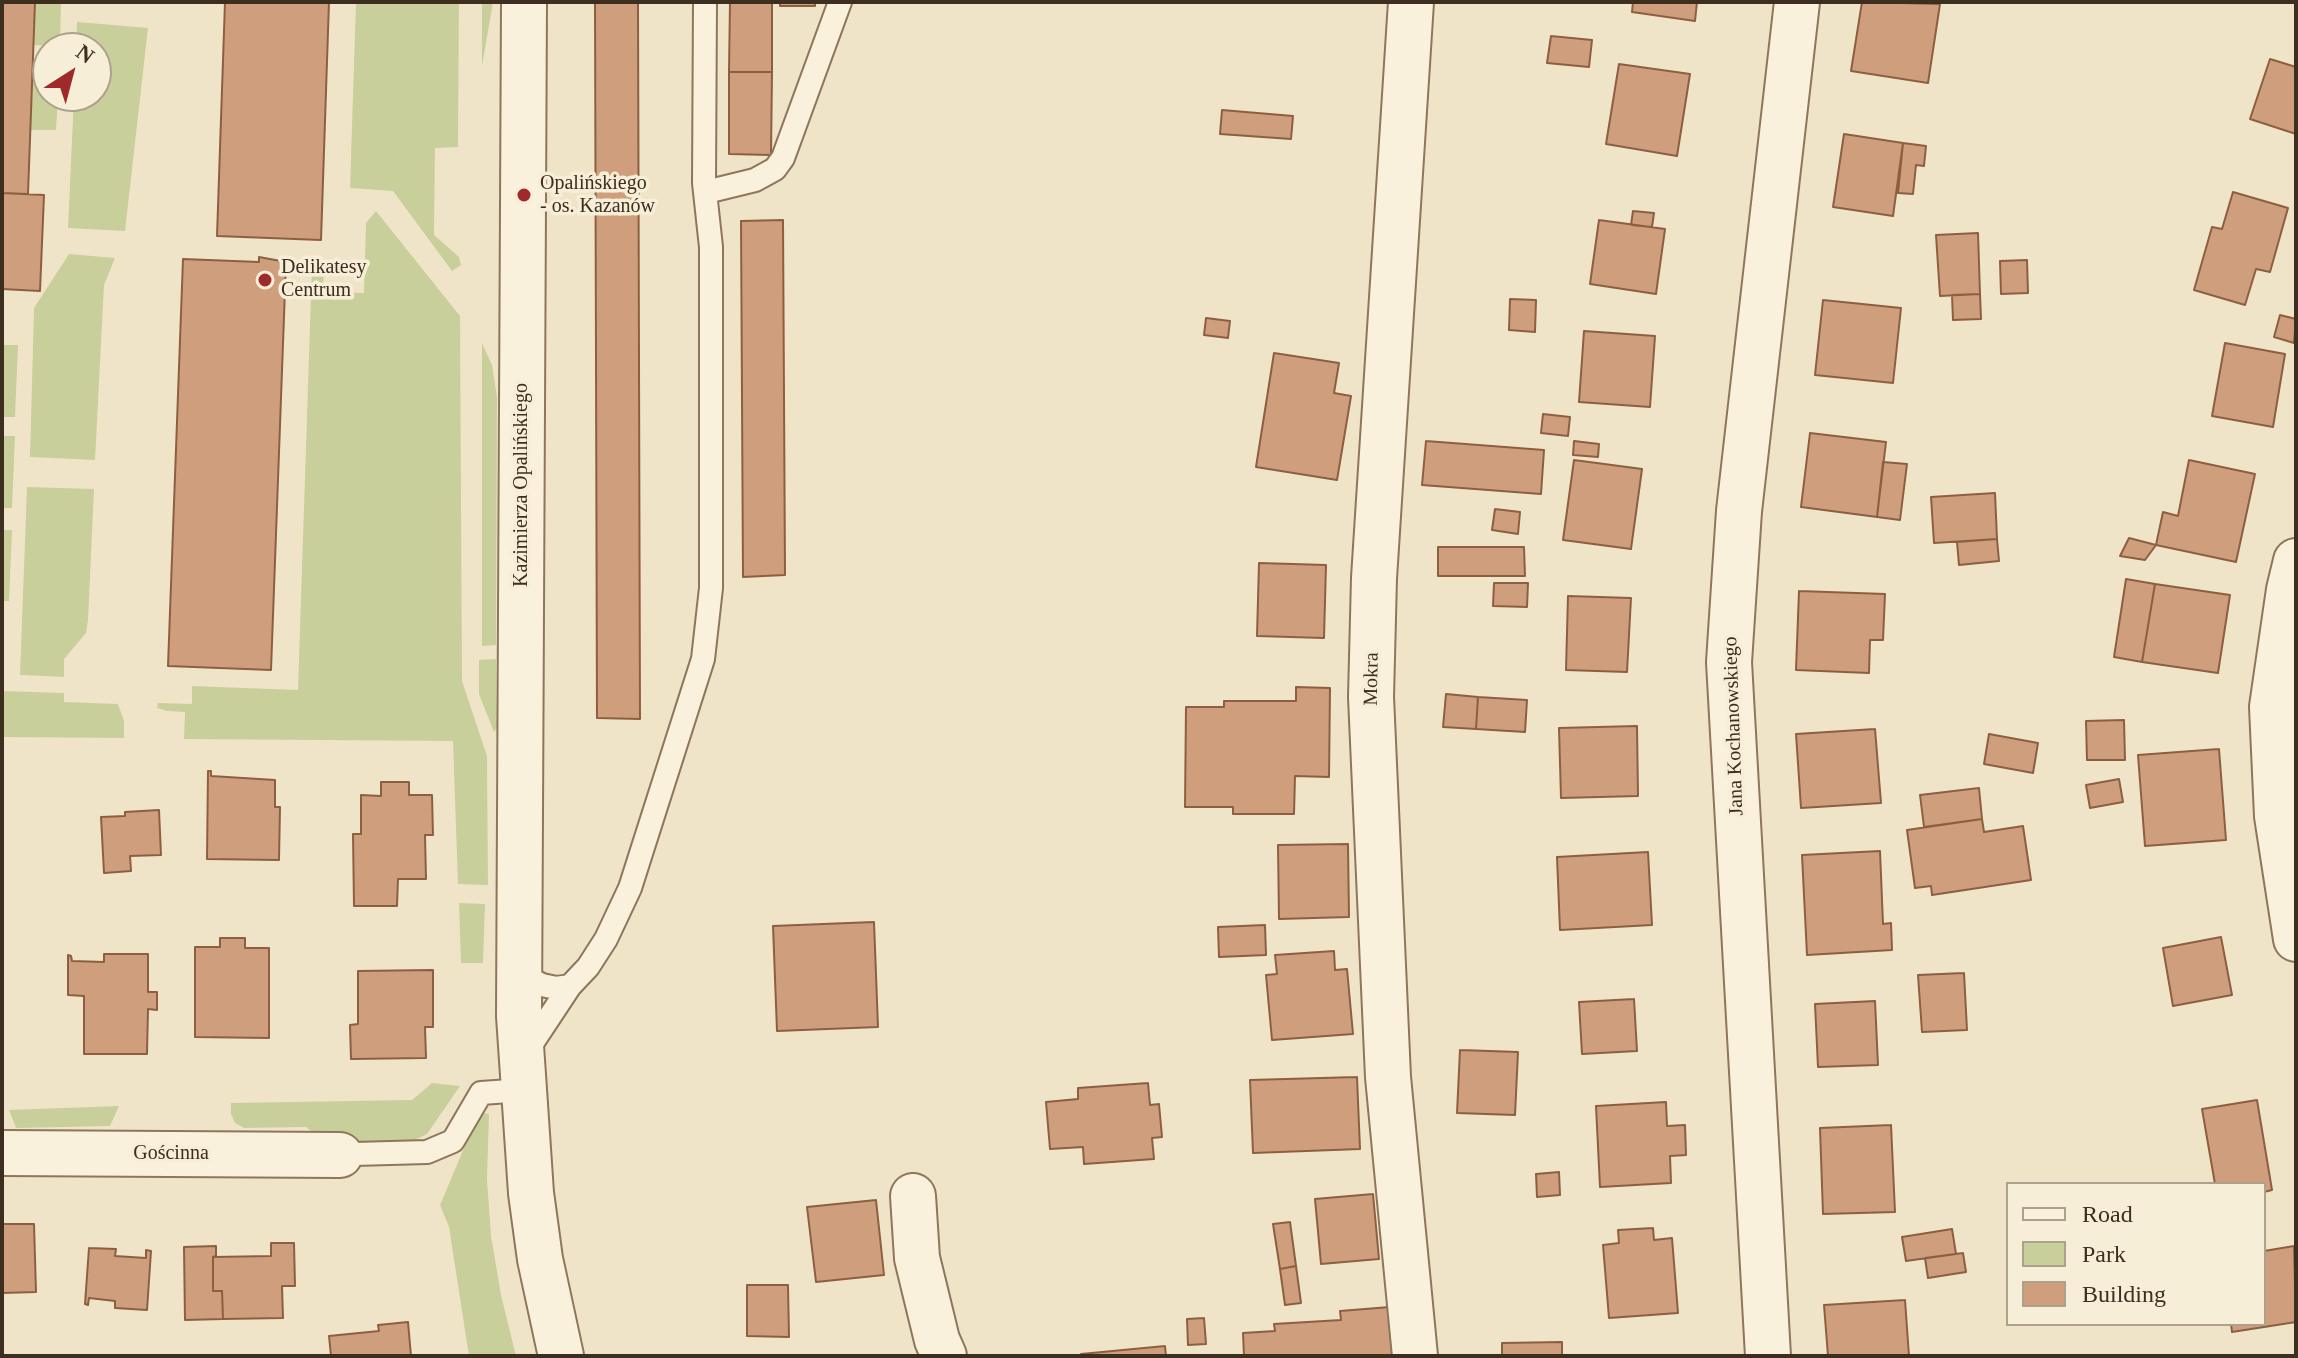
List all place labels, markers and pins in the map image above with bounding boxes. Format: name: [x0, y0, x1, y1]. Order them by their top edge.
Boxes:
place label: Opalińskiego - os. Kazanów: [540, 172, 655, 219]
marker: Opalińskiego - os. Kazanów: [515, 186, 533, 204]
place label: Delikatesy Centrum: [281, 256, 367, 303]
marker: Delikatesy Centrum: [256, 271, 274, 289]

